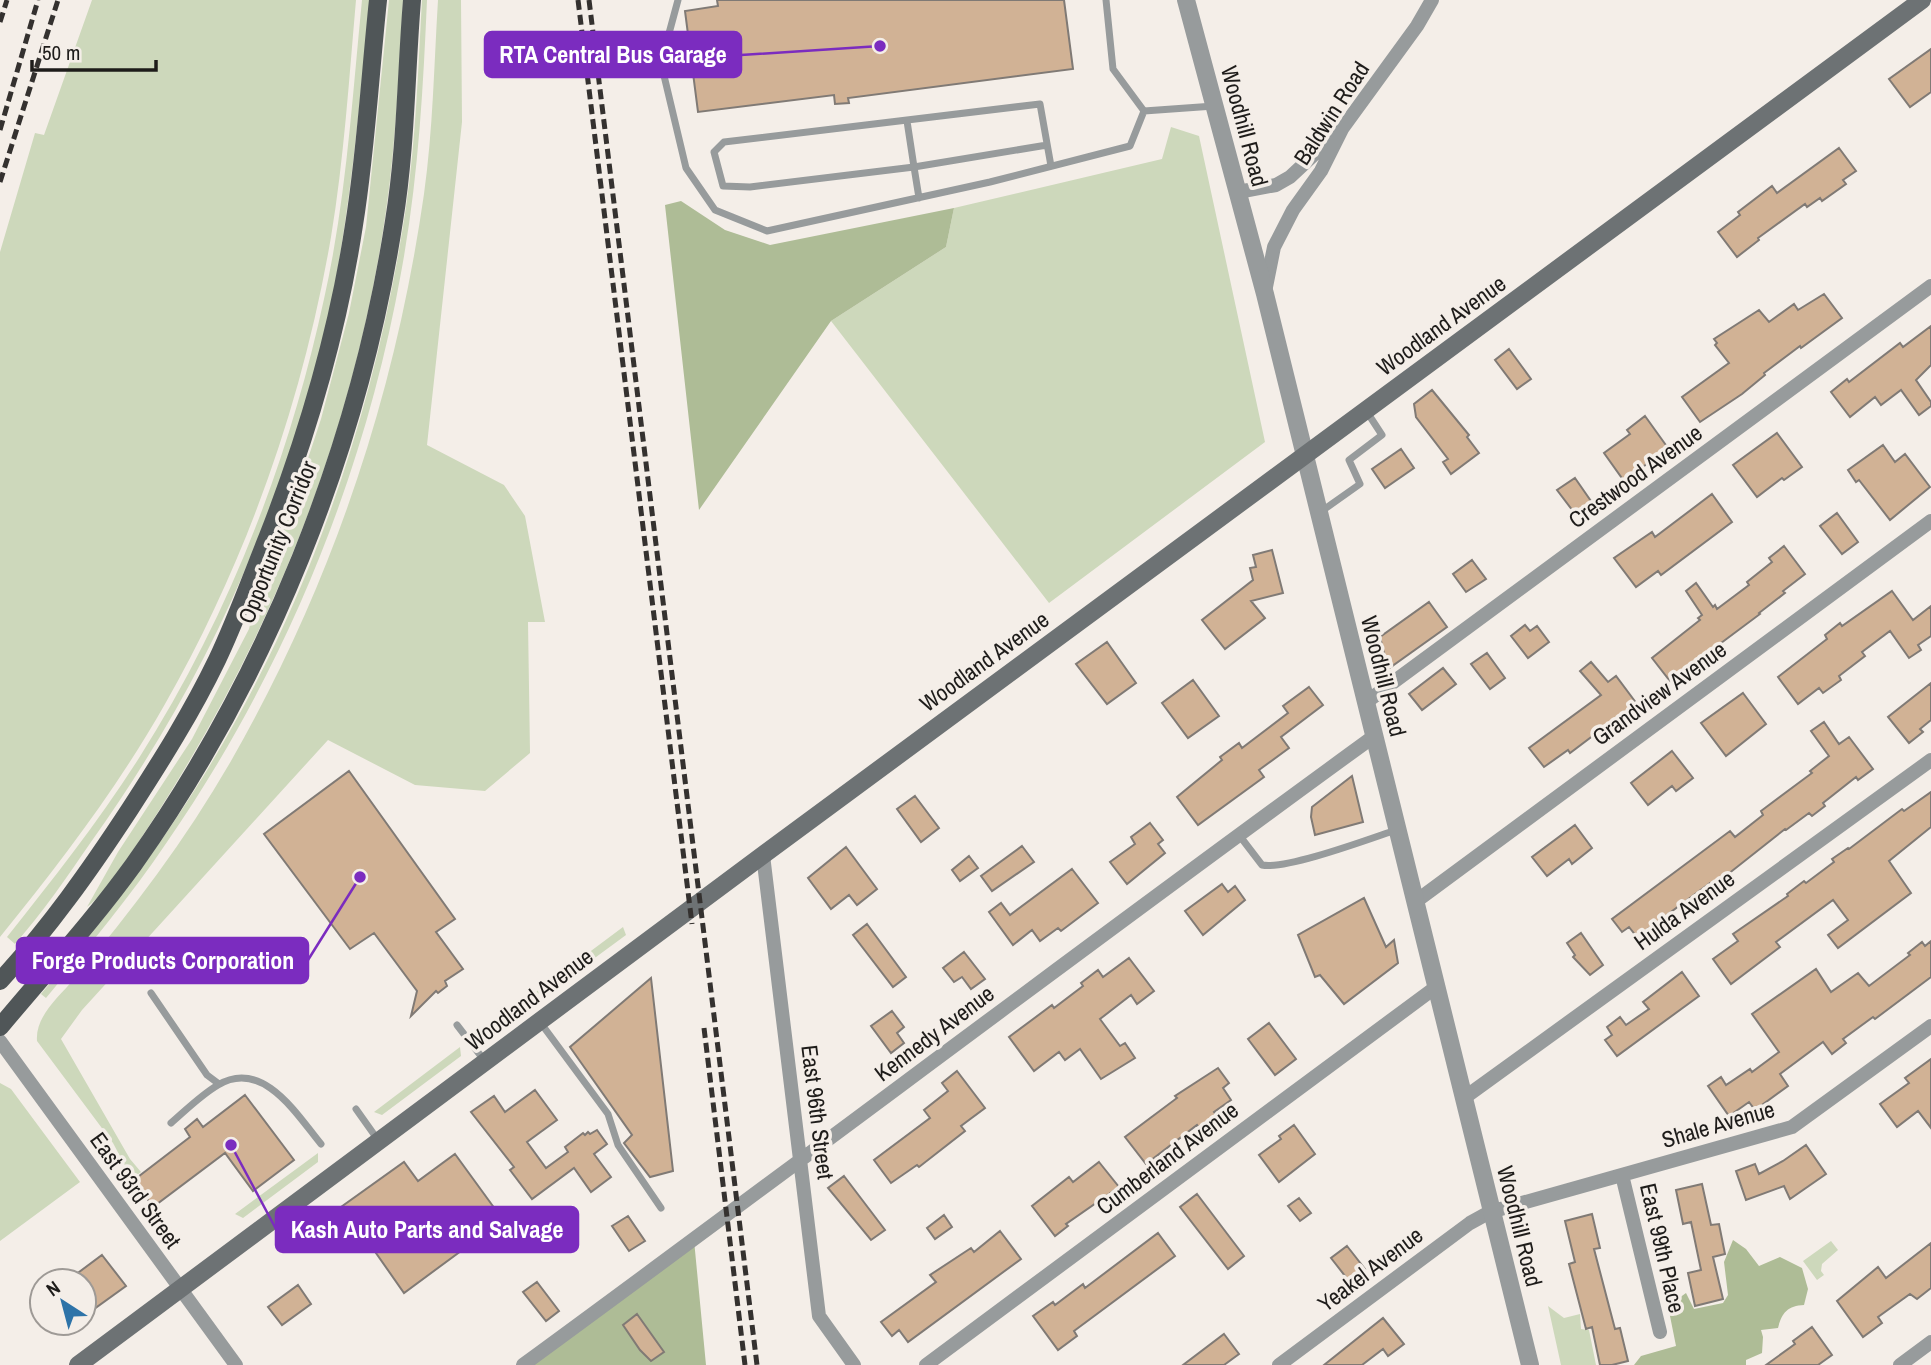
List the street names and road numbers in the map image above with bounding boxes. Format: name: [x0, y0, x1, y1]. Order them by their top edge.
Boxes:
street label: Baldwin Road: [1286, 55, 1376, 171]
street label: Woodhill Road: [1214, 62, 1276, 190]
street label: Woodland Avenue: [1370, 268, 1512, 382]
street label: Crestwood Avenue: [1562, 417, 1708, 535]
street label: Opportunity Corridor: [230, 455, 324, 628]
street label: Woodland Avenue: [913, 604, 1055, 718]
street label: Woodhill Road: [1354, 612, 1414, 740]
street label: Grandview Avenue: [1586, 634, 1732, 752]
street label: Hulda Avenue: [1628, 863, 1740, 957]
street label: Woodland Avenue: [459, 941, 599, 1057]
street label: Kennedy Avenue: [868, 978, 1000, 1088]
street label: East 96th Street: [794, 1043, 842, 1181]
street label: Shale Avenue: [1658, 1093, 1778, 1155]
street label: Cumberland Avenue: [1090, 1094, 1244, 1222]
street label: East 93rd Street: [83, 1126, 189, 1254]
street label: Woodhill Road: [1490, 1162, 1550, 1290]
street label: East 99th Place: [1633, 1180, 1693, 1316]
street label: Yeakel Avenue: [1311, 1219, 1429, 1319]

